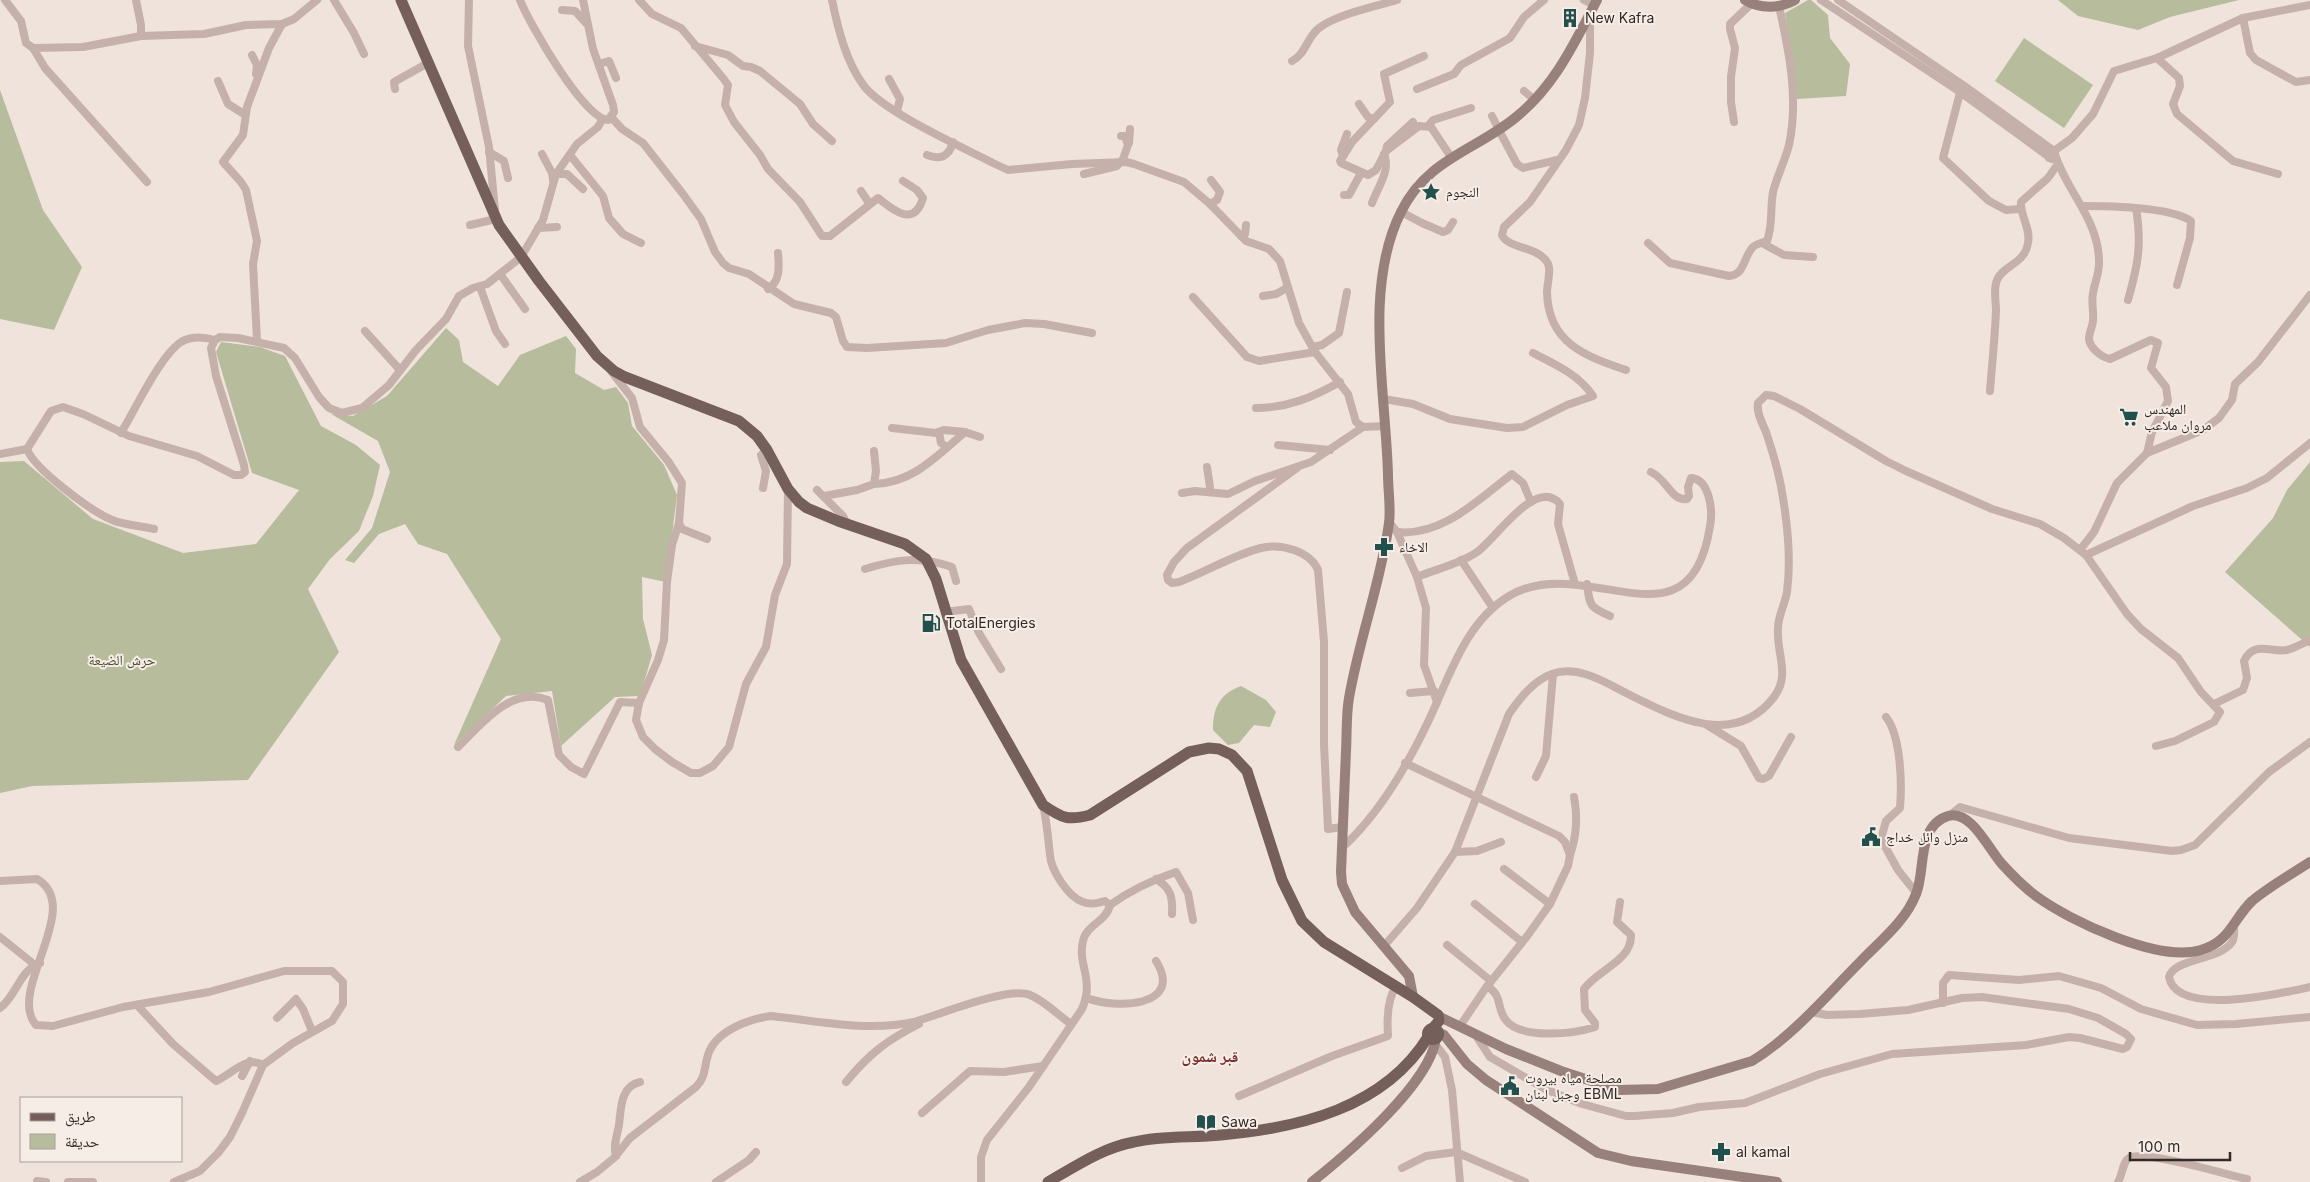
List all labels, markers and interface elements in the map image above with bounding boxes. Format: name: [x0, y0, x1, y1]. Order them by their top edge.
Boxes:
building icon: New Kafra: [1559, 7, 1581, 29]
place label: New Kafra: [1585, 9, 1654, 26]
place icon: النجوم: [1420, 181, 1442, 203]
place label: النجوم: [1446, 183, 1479, 202]
place label: المهندس مروان ملاعب: [2144, 400, 2212, 434]
supermarket icon: المهندس مروان ملاعب: [2118, 406, 2140, 428]
pharmacy icon: الاخاء: [1373, 536, 1395, 558]
place label: الاخاء: [1399, 538, 1428, 555]
fuel station icon: TotalEnergies: [920, 612, 942, 634]
place label: TotalEnergies: [946, 614, 1036, 631]
park label: حرش الضيعة: [88, 651, 156, 669]
public building icon: منزل وائل خداج: [1860, 826, 1882, 848]
place label: منزل وائل خداج: [1886, 828, 1968, 847]
district label: قبر شمون: [1182, 1046, 1239, 1066]
place label: مصلحة مياه بيروت وجبل لبنان EBML: [1525, 1069, 1622, 1103]
public building icon: مصلحة مياه بيروت وجبل لبنان EBML: [1499, 1075, 1521, 1097]
legend: [20, 1097, 182, 1162]
text: طريق: [65, 1107, 96, 1127]
library icon: Sawa: [1195, 1111, 1217, 1133]
place label: Sawa: [1221, 1113, 1257, 1130]
scale bar: [2130, 1130, 2230, 1162]
text: حديقة: [65, 1132, 100, 1151]
text: 100 m: [2138, 1137, 2180, 1156]
pharmacy icon: al kamal: [1710, 1141, 1732, 1163]
place label: al kamal: [1736, 1143, 1790, 1160]

